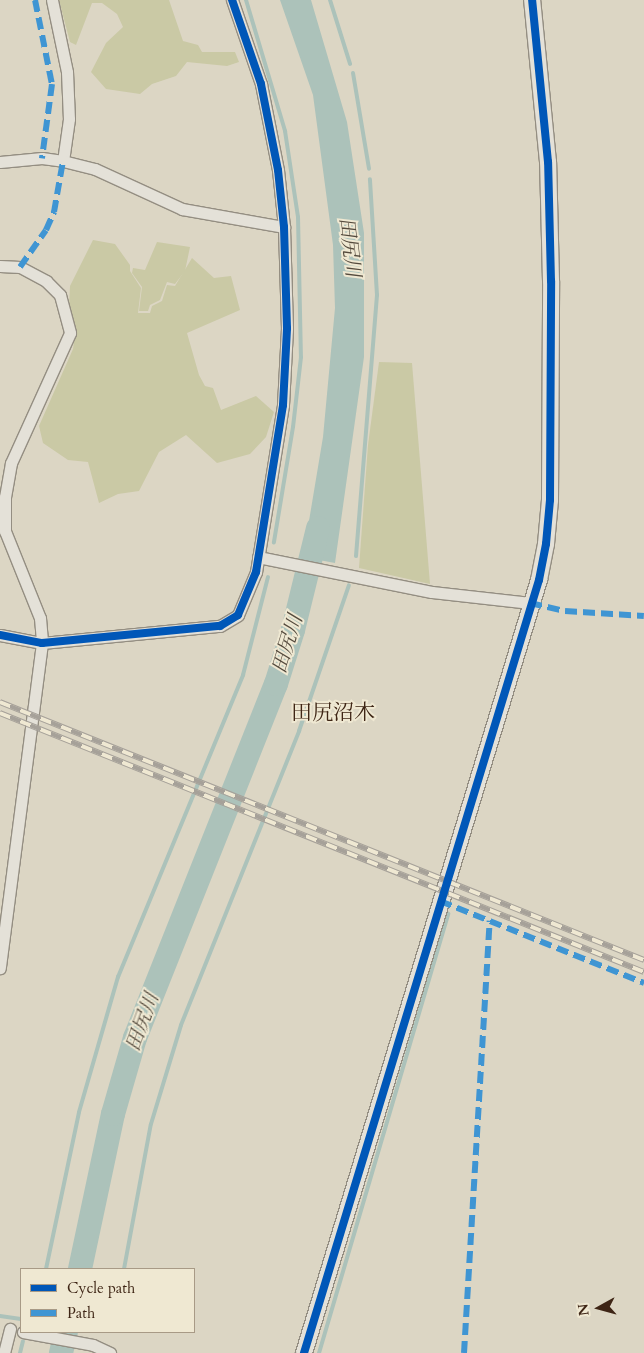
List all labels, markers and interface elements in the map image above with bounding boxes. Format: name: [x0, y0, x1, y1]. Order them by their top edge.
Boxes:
water label: 田尻川: [334, 216, 366, 278]
water label: 田尻川: [267, 612, 307, 676]
district label: 田尻沼木: [291, 700, 375, 726]
water label: 田尻川: [120, 990, 164, 1054]
legend: [20, 1268, 195, 1333]
text: Cycle path: [67, 1278, 135, 1298]
north arrow: [574, 1283, 624, 1333]
text: Path: [67, 1303, 95, 1323]
text: N: [573, 1303, 594, 1317]

